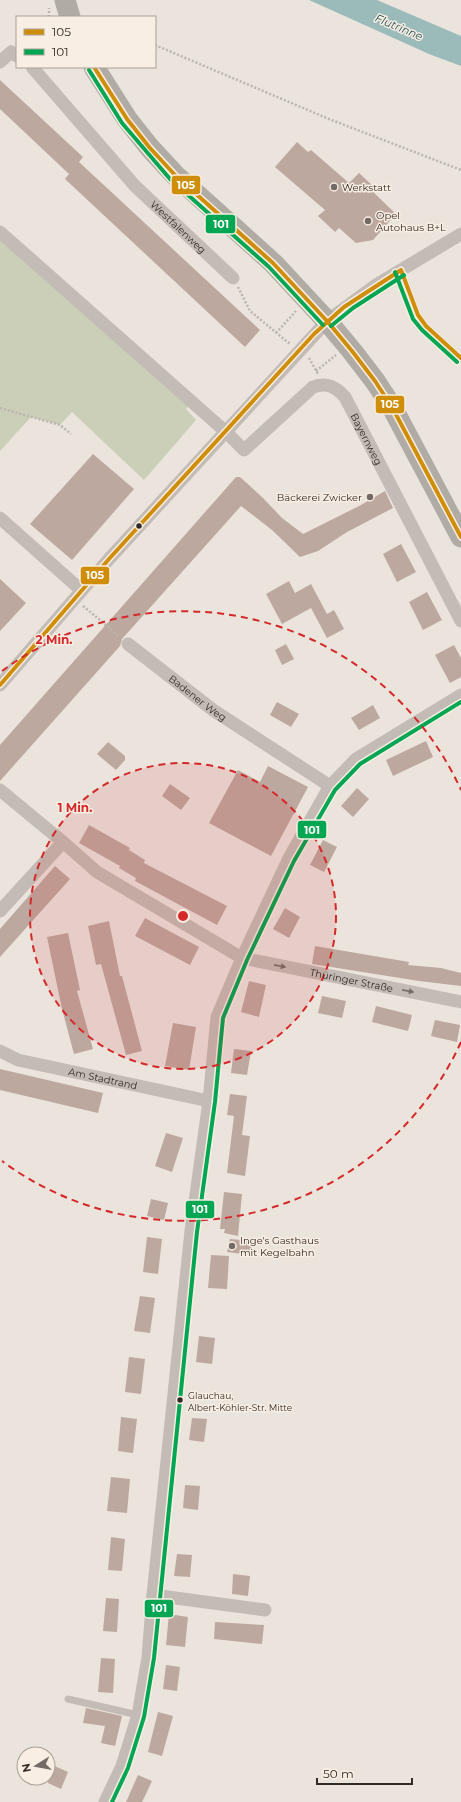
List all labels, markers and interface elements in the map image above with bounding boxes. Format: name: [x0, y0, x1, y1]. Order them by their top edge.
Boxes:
water label: Flutrinne: [373, 11, 425, 43]
legend: [16, 16, 156, 68]
text: 105: [52, 24, 71, 39]
text: 101: [52, 44, 69, 59]
line badge: 105: [171, 175, 201, 195]
text: 105: [177, 178, 196, 192]
place label: Werkstatt: [342, 181, 391, 194]
marker: Werkstatt: [329, 182, 339, 192]
street label: Westfalenweg: [148, 198, 209, 256]
place label: Opel Autohaus B+L: [376, 209, 446, 234]
line badge: 101: [205, 214, 236, 234]
marker: Opel Autohaus B+L: [363, 216, 373, 226]
text: 101: [213, 217, 229, 231]
line badge: 105: [375, 395, 405, 414]
text: 105: [381, 397, 400, 411]
street label: Bayernweg: [348, 411, 386, 467]
place label: Bäckerei Zwicker: [277, 491, 362, 504]
marker: Bäckerei Zwicker: [365, 492, 375, 502]
unlabelled marker: [134, 521, 144, 531]
line badge: 105: [80, 566, 110, 585]
text: 105: [86, 568, 105, 582]
text: 2 Min.: [36, 632, 72, 647]
street label: Badener Weg: [166, 672, 229, 724]
text: 1 Min.: [58, 800, 92, 815]
line badge: 101: [297, 820, 327, 839]
text: 101: [304, 823, 320, 837]
centre of rings: [176, 909, 190, 923]
one-way arrow: [274, 963, 286, 969]
street label: Thüringer Straße: [309, 965, 394, 995]
one-way arrow: [402, 989, 414, 995]
street label: Am Stadtrand: [67, 1065, 139, 1092]
line badge: 101: [185, 1200, 215, 1219]
text: 101: [192, 1202, 208, 1216]
place label: Inge's Gasthaus mit Kegelbahn: [240, 1234, 319, 1259]
marker: Inge's Gasthaus mit Kegelbahn: [227, 1241, 237, 1251]
place label: Glauchau, Albert-Köhler-Str. Mitte: [188, 1390, 293, 1413]
marker: Glauchau, Albert-Köhler-Str. Mitte: [175, 1395, 185, 1405]
line badge: 101: [144, 1599, 174, 1618]
text: 101: [151, 1601, 167, 1615]
north arrow: [16, 1746, 56, 1786]
scale bar: [317, 1760, 412, 1786]
text: N: [18, 1762, 34, 1774]
text: 50 m: [323, 1766, 354, 1781]

